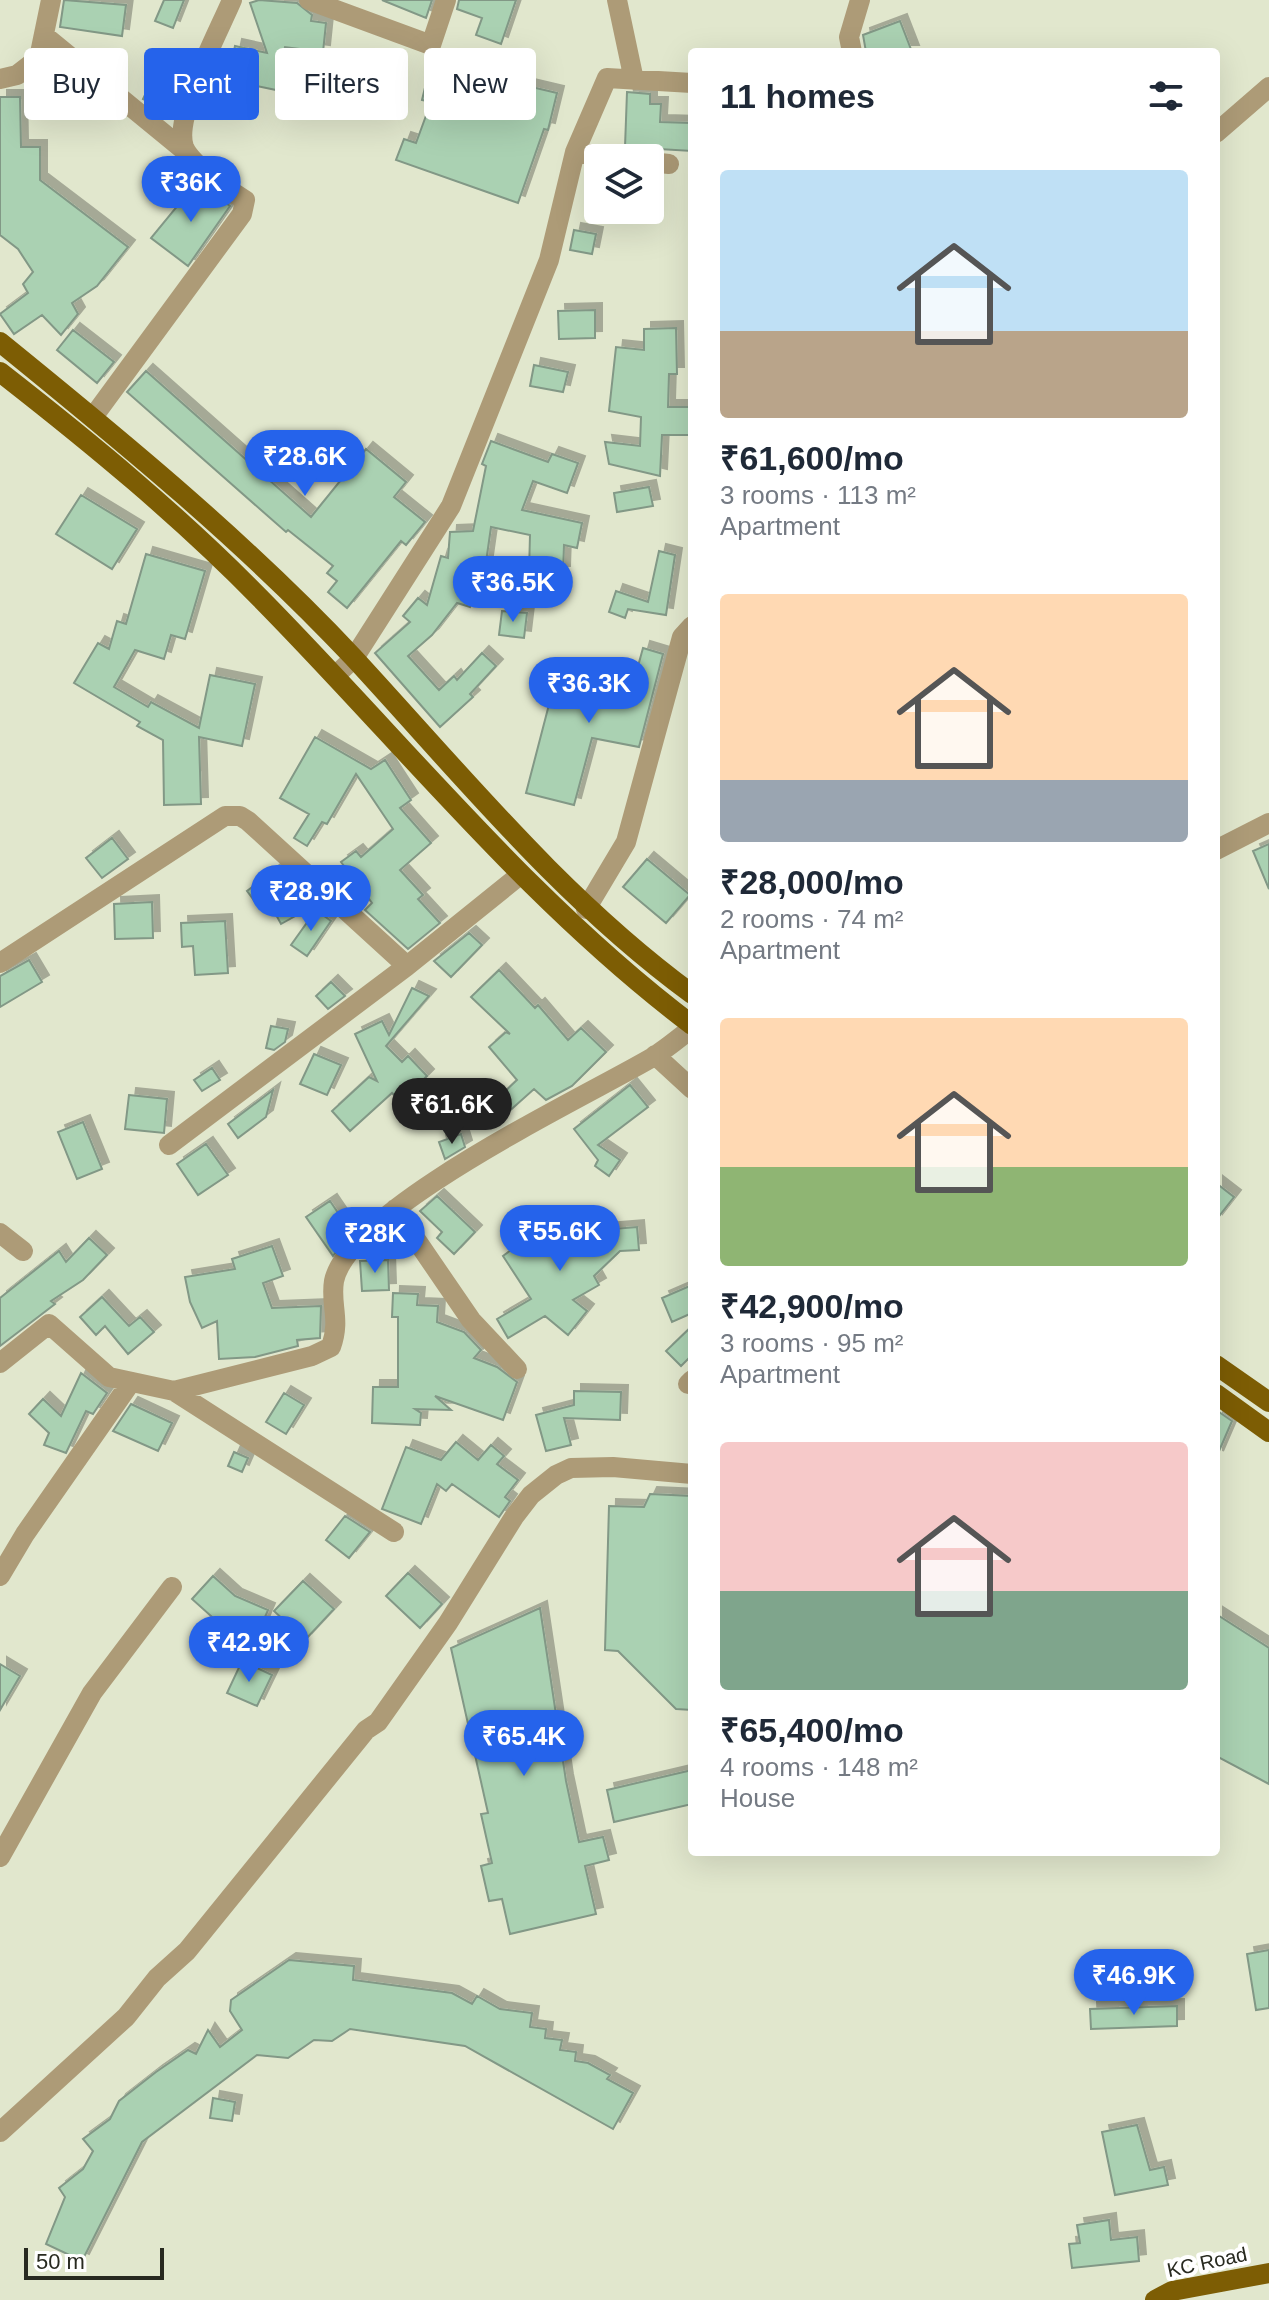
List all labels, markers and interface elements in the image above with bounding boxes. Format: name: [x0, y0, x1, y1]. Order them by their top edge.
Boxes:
chip: Buy: [24, 48, 128, 120]
chip: Rent: [144, 48, 259, 120]
chip: Filters: [275, 48, 408, 120]
chip: New: [424, 48, 536, 120]
icon: filters: [1144, 74, 1188, 118]
text: 11 homes: [720, 77, 875, 115]
map controls: [584, 144, 664, 224]
button: layers: [584, 144, 664, 224]
pin: ₹36K: [144, 156, 238, 224]
text: ₹36K: [160, 167, 222, 197]
icon: home: [882, 222, 1026, 366]
pin: ₹28.6K: [240, 430, 370, 498]
text: ₹61,600/mo: [720, 439, 904, 477]
text: ₹28.6K: [263, 441, 347, 471]
text: 3 rooms · 113 m²: [720, 480, 916, 510]
text: Apartment: [720, 511, 840, 541]
pin: ₹36.5K: [448, 556, 578, 624]
text: ₹36.5K: [471, 567, 555, 597]
icon: home: [882, 646, 1026, 790]
pin: ₹36.3K: [524, 657, 654, 725]
text: ₹36.3K: [547, 668, 631, 698]
text: ₹28,000/mo: [720, 863, 904, 901]
pin: ₹28.9K: [246, 865, 376, 933]
text: ₹28.9K: [269, 876, 353, 906]
text: 2 rooms · 74 m²: [720, 904, 904, 934]
text: Apartment: [720, 935, 840, 965]
icon: home: [882, 1070, 1026, 1214]
pin: ₹61.6K: [387, 1078, 517, 1146]
text: ₹61.6K: [410, 1089, 494, 1119]
pin: ₹55.6K: [495, 1205, 625, 1273]
pin: ₹28K: [328, 1207, 422, 1275]
text: ₹55.6K: [518, 1216, 602, 1246]
text: ₹28K: [344, 1218, 406, 1248]
text: ₹42,900/mo: [720, 1287, 904, 1325]
text: 3 rooms · 95 m²: [720, 1328, 904, 1358]
text: Apartment: [720, 1359, 840, 1389]
icon: home: [882, 1494, 1026, 1638]
pin: ₹42.9K: [184, 1616, 314, 1684]
text: ₹42.9K: [207, 1627, 291, 1657]
pin: ₹65.4K: [459, 1710, 589, 1778]
text: ₹65,400/mo: [720, 1711, 904, 1749]
text: ₹65.4K: [482, 1721, 566, 1751]
text: 4 rooms · 148 m²: [720, 1752, 918, 1782]
text: House: [720, 1783, 795, 1813]
pin: ₹46.9K: [1069, 1949, 1199, 2017]
text: ₹46.9K: [1092, 1960, 1176, 1990]
street label: KC Road: [1165, 2243, 1249, 2281]
scale bar: [24, 2244, 164, 2280]
text: 50 m: [36, 2249, 85, 2274]

